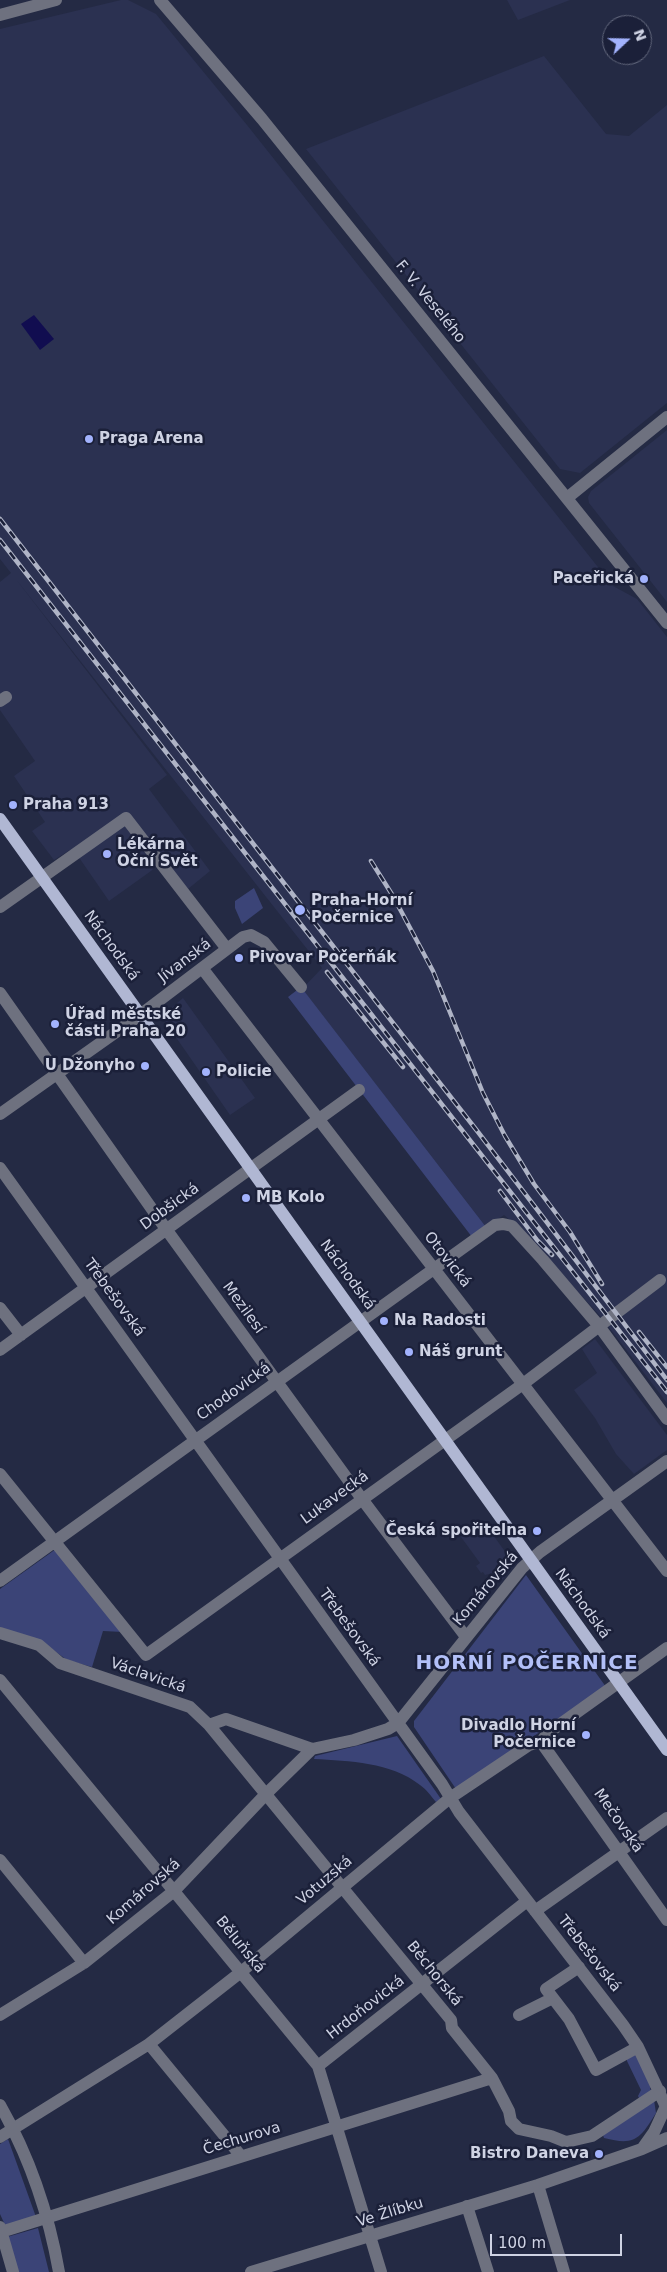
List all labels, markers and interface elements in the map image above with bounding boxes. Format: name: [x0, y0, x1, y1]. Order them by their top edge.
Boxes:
north arrow: [602, 15, 652, 65]
text: N: [631, 27, 650, 43]
street label: F. V. Veselého: [391, 257, 469, 347]
place label: Praga Arena: [99, 430, 204, 448]
marker: Praga Arena: [83, 433, 95, 445]
place label: Paceřická: [553, 570, 634, 588]
marker: Paceřická: [638, 573, 650, 585]
place label: Praha 913: [23, 796, 109, 814]
marker: Praha 913: [7, 799, 19, 811]
place label: Lékárna Oční Svět: [117, 836, 198, 871]
marker: Lékárna Oční Svět: [101, 848, 113, 860]
place label: Praha-Horní Počernice: [311, 892, 413, 927]
marker: Praha-Horní Počernice: [293, 903, 307, 917]
street label: Náchodská: [80, 907, 142, 985]
street label: Jívanská: [155, 935, 215, 987]
place label: Pivovar Počerňák: [249, 949, 396, 967]
marker: Pivovar Počerňák: [233, 952, 245, 964]
place label: Úřad městské části Praha 20: [65, 1006, 186, 1041]
marker: Úřad městské části Praha 20: [49, 1018, 61, 1030]
place label: U Džonyho: [45, 1057, 135, 1075]
marker: U Džonyho: [139, 1060, 151, 1072]
place label: Policie: [216, 1063, 272, 1081]
marker: Policie: [200, 1066, 212, 1078]
street label: Dobšická: [137, 1180, 203, 1234]
place label: MB Kolo: [256, 1189, 325, 1207]
marker: MB Kolo: [240, 1192, 252, 1204]
street label: Otovická: [420, 1229, 474, 1291]
street label: Náchodská: [316, 1236, 378, 1314]
street label: Třebešovská: [80, 1255, 148, 1341]
street label: Mezilesí: [218, 1279, 268, 1337]
place label: Na Radosti: [394, 1312, 486, 1330]
marker: Na Radosti: [378, 1315, 390, 1327]
place label: Náš grunt: [419, 1343, 502, 1361]
marker: Náš grunt: [403, 1346, 415, 1358]
street label: Chodovická: [194, 1359, 274, 1425]
street label: Lukavecká: [298, 1467, 372, 1529]
place label: Česká spořitelna: [386, 1522, 527, 1540]
marker: Česká spořitelna: [531, 1525, 543, 1537]
street label: Komárovská: [450, 1548, 522, 1630]
street label: Náchodská: [551, 1565, 613, 1643]
street label: Třebešovská: [315, 1585, 383, 1671]
district label: HORNÍ POČERNICE: [414, 1652, 640, 1676]
street label: Václavická: [108, 1655, 188, 1697]
place label: Divadlo Horní Počernice: [461, 1717, 576, 1752]
marker: Divadlo Horní Počernice: [580, 1729, 592, 1741]
street label: Mečovská: [589, 1786, 647, 1856]
street label: Votuzská: [294, 1853, 356, 1909]
street label: Komárovská: [104, 1855, 184, 1929]
street label: Třebešovská: [554, 1912, 624, 1996]
street label: Běluňská: [212, 1913, 268, 1977]
street label: Běchorská: [402, 1938, 466, 2010]
street label: Hrdoňovická: [324, 1972, 408, 2044]
street label: Čechurova: [201, 2119, 283, 2159]
place label: Bistro Daneva: [470, 2145, 589, 2163]
marker: Bistro Daneva: [593, 2148, 605, 2160]
street label: Ve Žlíbku: [354, 2194, 426, 2232]
scale bar: [492, 2224, 624, 2256]
text: 100 m: [498, 2234, 546, 2252]

